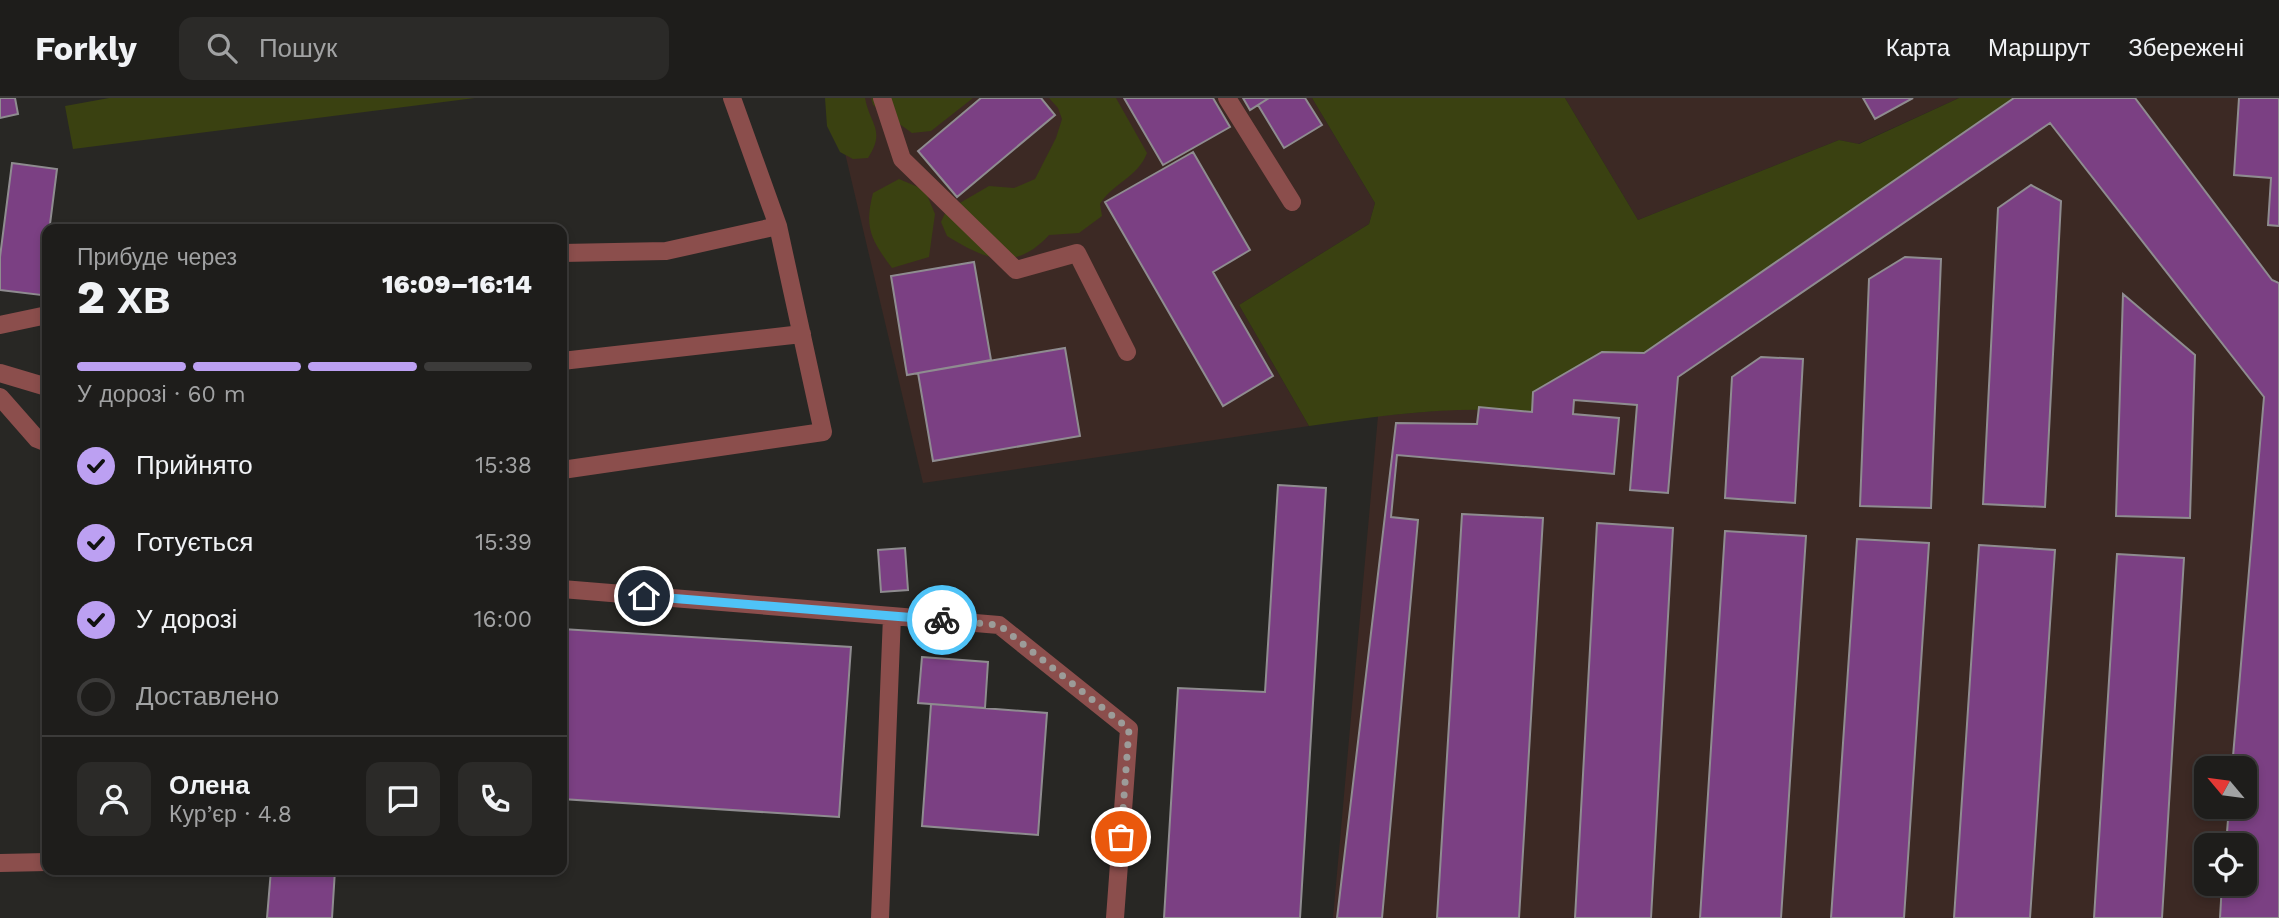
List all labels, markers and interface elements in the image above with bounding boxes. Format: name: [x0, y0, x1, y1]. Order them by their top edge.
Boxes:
search box: [179, 17, 669, 80]
text: Forkly: [35, 29, 137, 68]
icon: search: [203, 29, 241, 67]
text: Пошук: [259, 33, 337, 63]
text: Карта: [1886, 34, 1950, 62]
text: Маршрут: [1988, 34, 2090, 62]
text: Збережені: [2128, 34, 2244, 62]
text: Прибуде через: [77, 244, 237, 271]
text: 16:09–16:14: [382, 269, 532, 299]
text: 2 хв: [77, 270, 171, 324]
text: У дорозі · 60 m: [77, 381, 246, 408]
icon: check: [77, 447, 115, 485]
text: Прийнято: [136, 450, 253, 480]
text: 15:38: [475, 452, 532, 479]
icon: check: [77, 524, 115, 562]
text: Готується: [136, 527, 253, 557]
text: 15:39: [475, 529, 532, 556]
pin: [614, 566, 674, 626]
icon: home: [625, 577, 663, 615]
courier: [907, 585, 977, 655]
icon: check: [77, 601, 115, 639]
icon: bike: [923, 601, 961, 639]
text: У дорозі: [136, 604, 237, 634]
text: 16:00: [474, 606, 532, 633]
text: Доставлено: [136, 681, 279, 711]
north arrow: [2194, 756, 2258, 819]
map controls: [2194, 756, 2257, 896]
button: person: [77, 762, 151, 836]
button: chat: [366, 762, 440, 836]
button: phone: [458, 762, 532, 836]
text: Олена: [169, 770, 250, 800]
text: Кур’єр · 4.8: [169, 801, 292, 828]
pin: [1091, 807, 1151, 867]
icon: bag: [1102, 818, 1140, 856]
button: locate: [2194, 833, 2257, 896]

